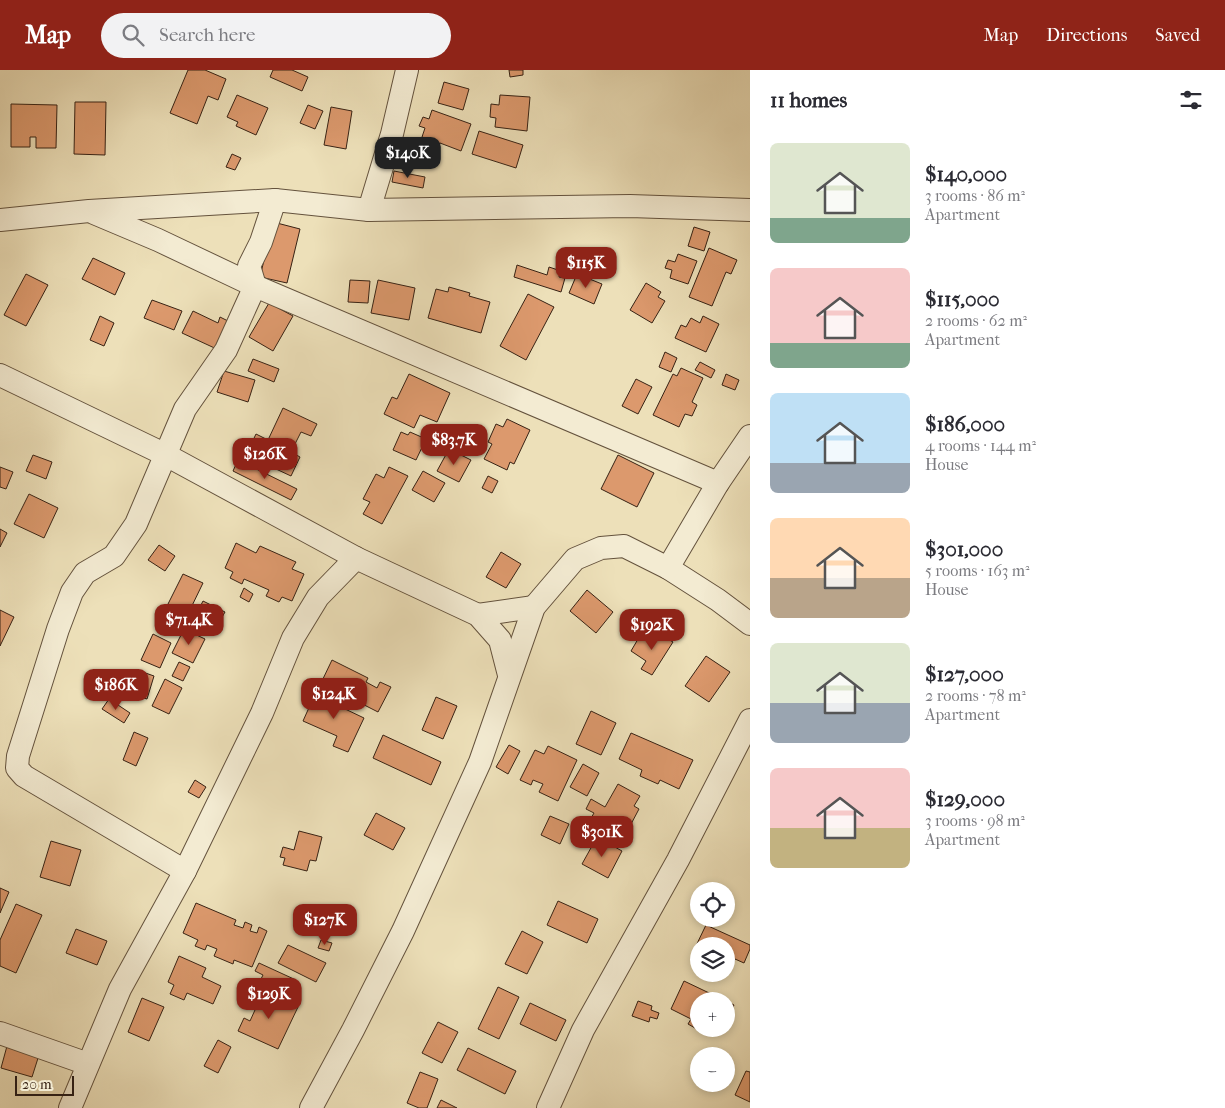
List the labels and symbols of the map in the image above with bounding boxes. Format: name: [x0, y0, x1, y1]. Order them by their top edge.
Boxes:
pin: $140K: [373, 136, 443, 179]
pin: $115K: [551, 246, 621, 289]
pin: $83.7K: [413, 424, 495, 466]
pin: $126K: [230, 438, 300, 480]
pin: $71.4K: [148, 604, 230, 646]
pin: $192K: [617, 608, 687, 651]
pin: $186K: [81, 668, 151, 711]
pin: $124K: [299, 678, 369, 720]
pin: $301K: [567, 816, 637, 858]
pin: $127K: [290, 904, 360, 946]
pin: $129K: [234, 978, 304, 1020]
scale bar: [15, 1073, 74, 1096]

